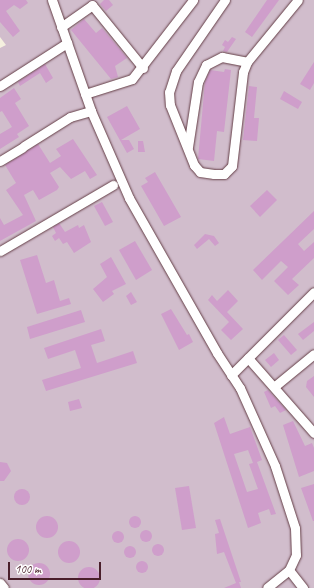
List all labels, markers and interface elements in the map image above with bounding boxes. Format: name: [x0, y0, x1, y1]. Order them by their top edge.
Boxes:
scale bar: [10, 554, 103, 580]
text: 100 m: [15, 561, 41, 577]

